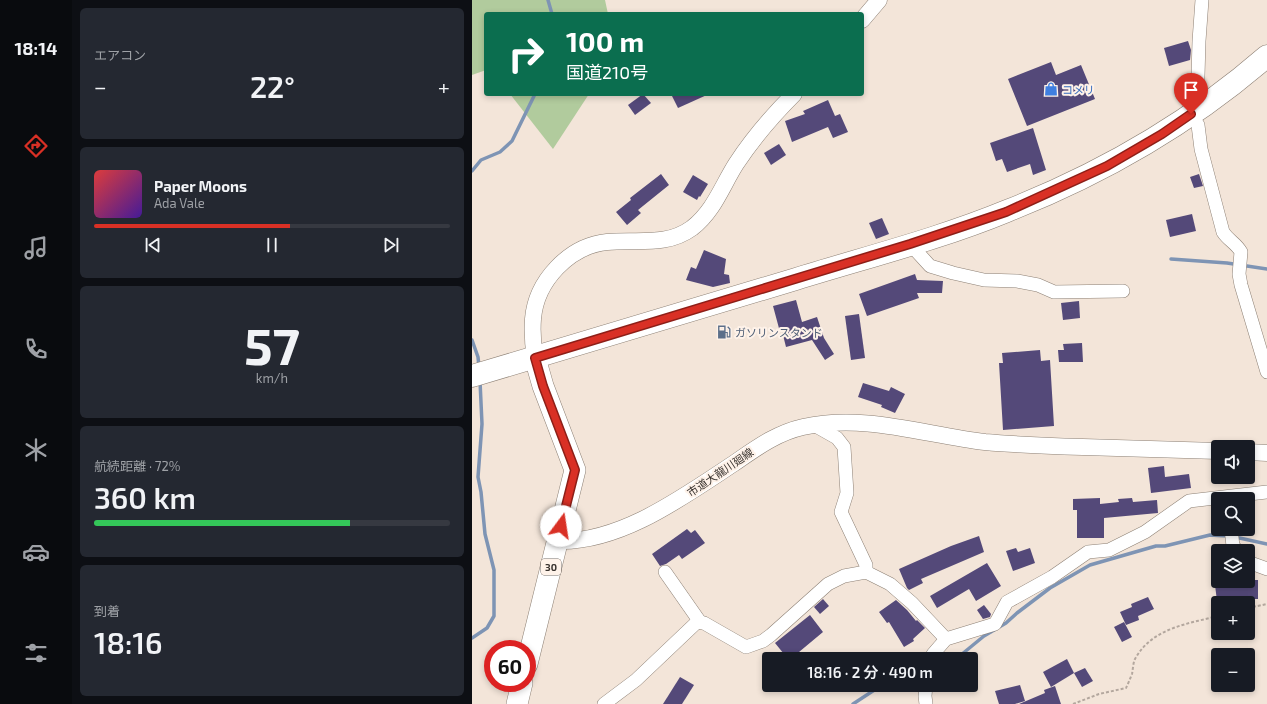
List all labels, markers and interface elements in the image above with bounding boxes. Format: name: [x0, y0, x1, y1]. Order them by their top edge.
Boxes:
text: 100 m: [566, 24, 644, 58]
icon: right: [500, 28, 552, 80]
text: 18:14: [15, 37, 57, 59]
text: エアコン: [94, 47, 146, 63]
text: 国道210号: [566, 61, 648, 83]
text: 22°: [250, 68, 295, 104]
text: −: [94, 73, 107, 99]
text: +: [438, 73, 450, 99]
pin: [1174, 73, 1208, 114]
icon: arrive: [1180, 79, 1202, 101]
shop icon: コメリ: [1043, 81, 1059, 97]
place label: コメリ: [1062, 83, 1095, 96]
icon: directions: [22, 132, 50, 160]
text: Paper Moons: [154, 177, 247, 195]
text: Ada Vale: [154, 195, 205, 211]
icon: music: [22, 234, 50, 262]
icon: previous: [142, 234, 164, 256]
icon: pause: [261, 234, 283, 256]
icon: next: [380, 234, 402, 256]
text: 57: [244, 313, 300, 375]
fuel station icon: ガソリンスタンド: [716, 324, 732, 340]
place label: ガソリンスタンド: [735, 326, 823, 339]
icon: phone: [22, 335, 50, 363]
text: km/h: [256, 370, 288, 386]
icon: climate: [22, 436, 50, 464]
map controls: [1211, 440, 1255, 692]
button: sound: [1211, 440, 1255, 484]
street label: 市道大龍川廻線: [684, 445, 756, 499]
text: 航続距離 · 72%: [94, 458, 180, 474]
text: 360 km: [94, 479, 196, 515]
button: search: [1211, 492, 1255, 536]
position arrow: [540, 505, 582, 547]
icon: car: [22, 538, 50, 566]
button: layers: [1211, 544, 1255, 588]
road number: 30: [541, 559, 561, 575]
button: +: [1211, 596, 1255, 640]
text: 到着: [94, 603, 120, 619]
text: 18:16: [94, 624, 162, 660]
icon: filters: [22, 639, 50, 667]
speed limit sign: 60: [484, 640, 536, 692]
button: −: [1211, 648, 1255, 692]
text: 18:16 · 2 分 · 490 m: [807, 663, 933, 681]

